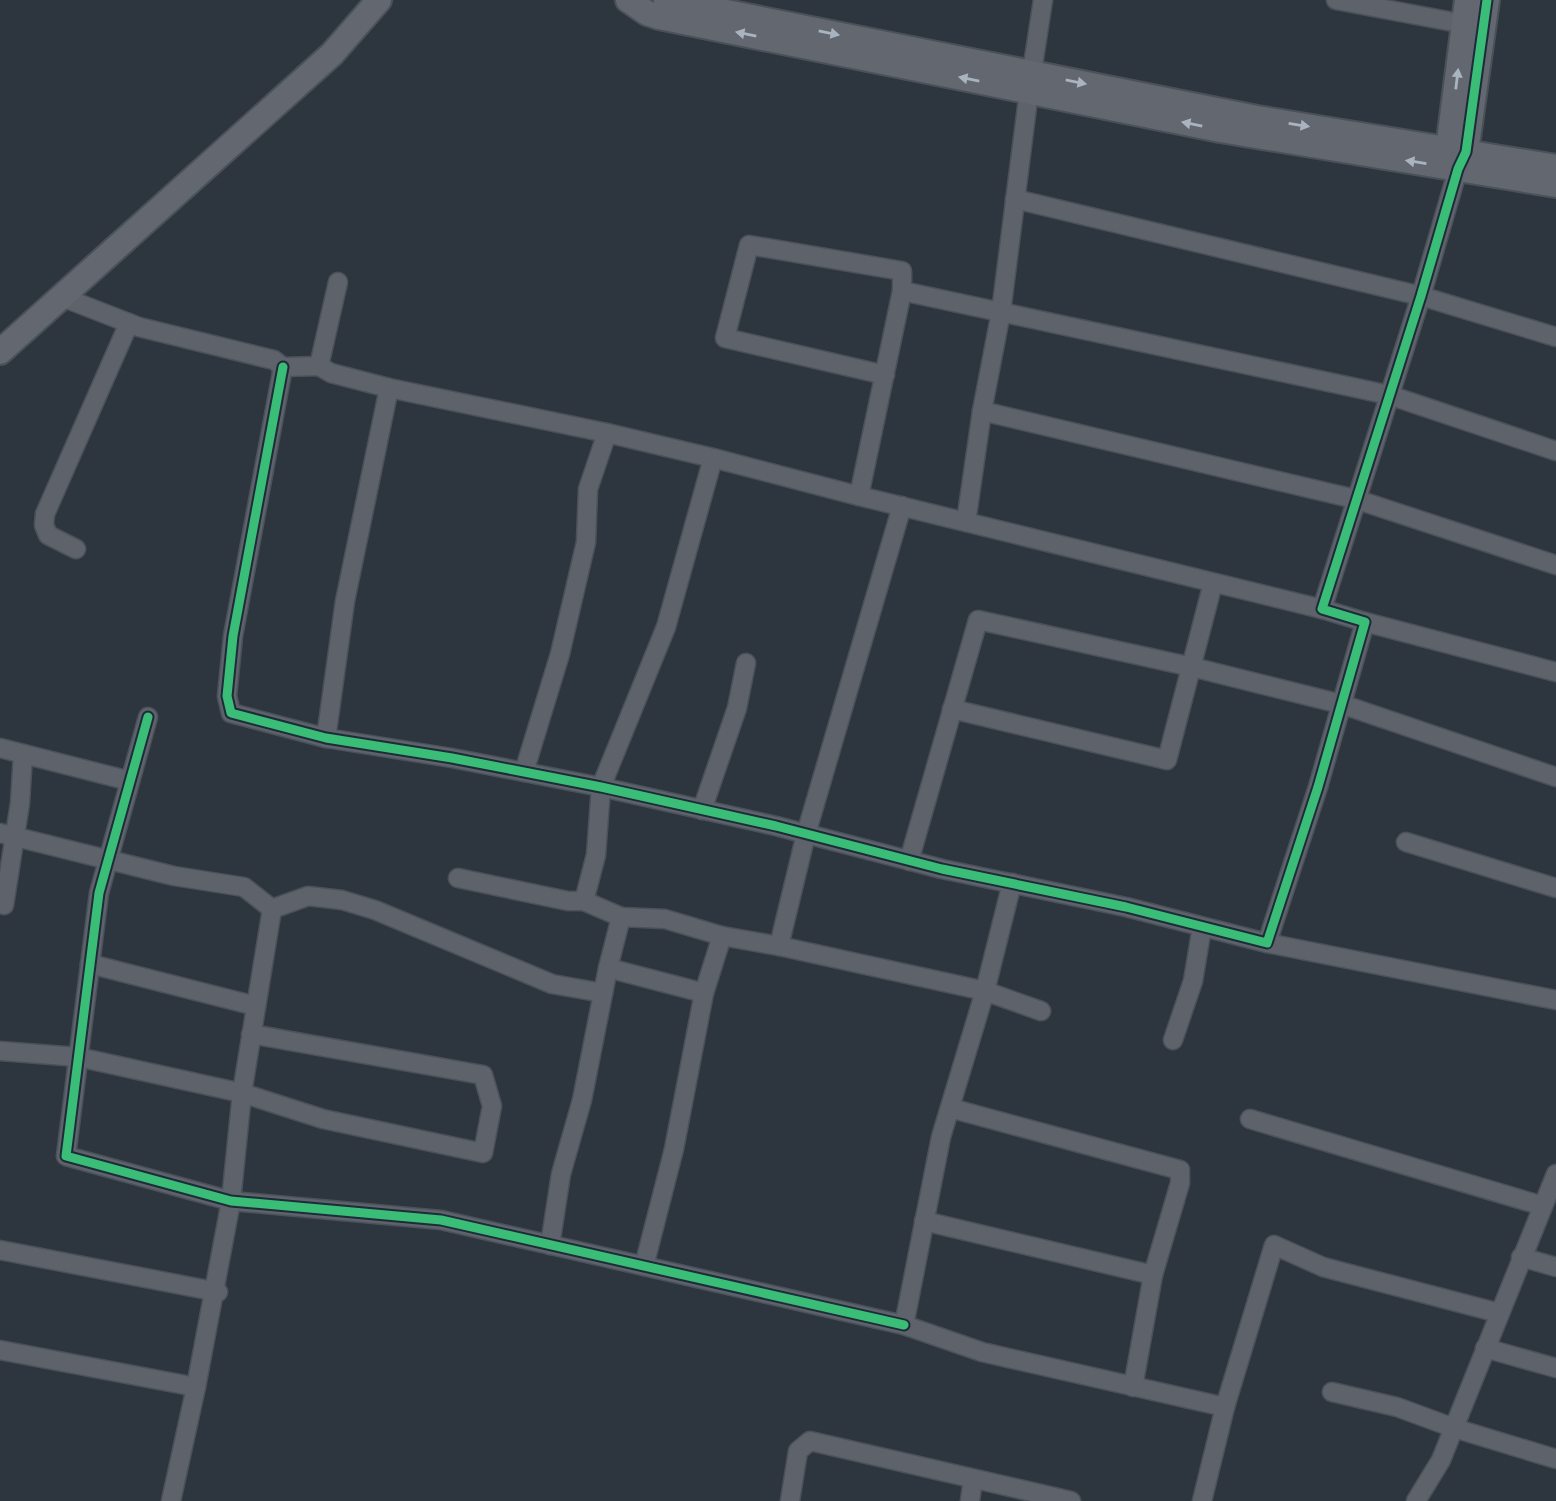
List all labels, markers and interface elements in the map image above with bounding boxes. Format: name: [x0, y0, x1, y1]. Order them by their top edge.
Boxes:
one-way arrow: [818, 27, 840, 38]
one-way arrow: [735, 29, 757, 40]
one-way arrow: [1451, 68, 1462, 90]
one-way arrow: [958, 73, 980, 84]
one-way arrow: [1065, 77, 1087, 88]
one-way arrow: [1181, 118, 1203, 129]
one-way arrow: [1288, 120, 1310, 131]
one-way arrow: [1405, 156, 1427, 167]

